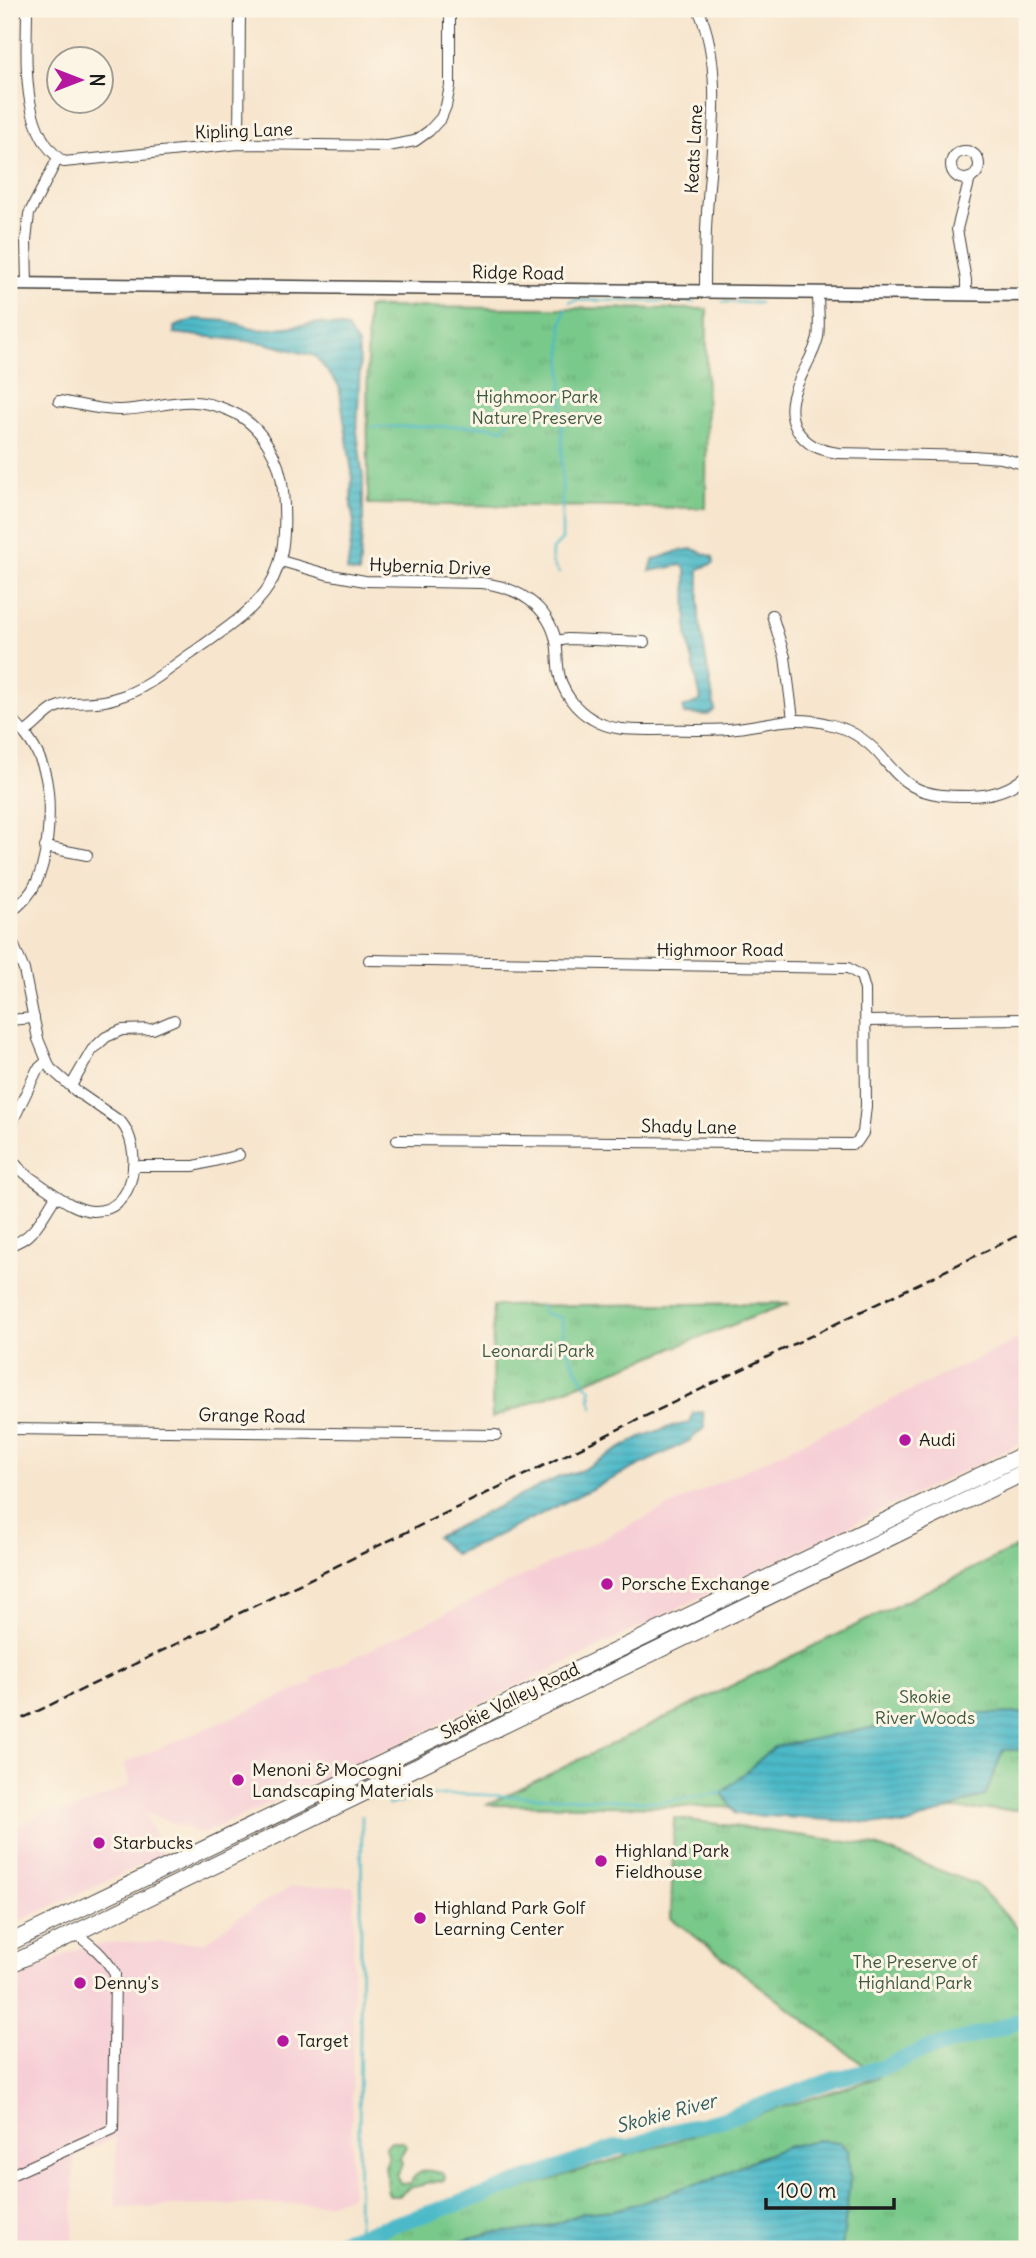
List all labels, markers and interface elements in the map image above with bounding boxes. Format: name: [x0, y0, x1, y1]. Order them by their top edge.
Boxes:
north arrow: [46, 46, 116, 116]
text: N: [85, 73, 109, 87]
street label: Keats Lane: [680, 104, 707, 194]
street label: Kipling Lane: [194, 117, 294, 144]
street label: Ridge Road: [472, 260, 565, 285]
park label: Highmoor Park Nature Preserve: [472, 385, 602, 429]
street label: Hybernia Drive: [369, 553, 491, 580]
street label: Highmoor Road: [656, 938, 784, 961]
street label: Shady Lane: [641, 1114, 737, 1139]
park label: Leonardi Park: [482, 1339, 595, 1362]
street label: Grange Road: [198, 1403, 306, 1428]
place label: Audi: [919, 1428, 956, 1451]
marker: Audi: [897, 1432, 913, 1448]
place label: Porsche Exchange: [621, 1572, 770, 1595]
marker: Porsche Exchange: [599, 1576, 615, 1592]
street label: Skokie Valley Road: [437, 1657, 583, 1744]
park label: Skokie River Woods: [875, 1685, 975, 1729]
place label: Menoni & Mocogni Landscaping Materials: [252, 1758, 434, 1802]
marker: Menoni & Mocogni Landscaping Materials: [230, 1772, 246, 1788]
place label: Starbucks: [113, 1831, 193, 1854]
marker: Starbucks: [91, 1835, 107, 1851]
place label: Highland Park Fieldhouse: [615, 1839, 729, 1883]
marker: Highland Park Fieldhouse: [593, 1853, 609, 1869]
place label: Highland Park Golf Learning Center: [434, 1896, 587, 1940]
marker: Highland Park Golf Learning Center: [412, 1910, 428, 1926]
park label: The Preserve of Highland Park: [853, 1950, 979, 1994]
place label: Denny's: [94, 1971, 159, 1994]
marker: Denny's: [72, 1975, 88, 1991]
place label: Target: [297, 2029, 348, 2052]
marker: Target: [275, 2033, 291, 2049]
water label: Skokie River: [613, 2087, 721, 2138]
scale bar: [766, 2167, 894, 2211]
text: 100 m: [777, 2177, 836, 2204]

